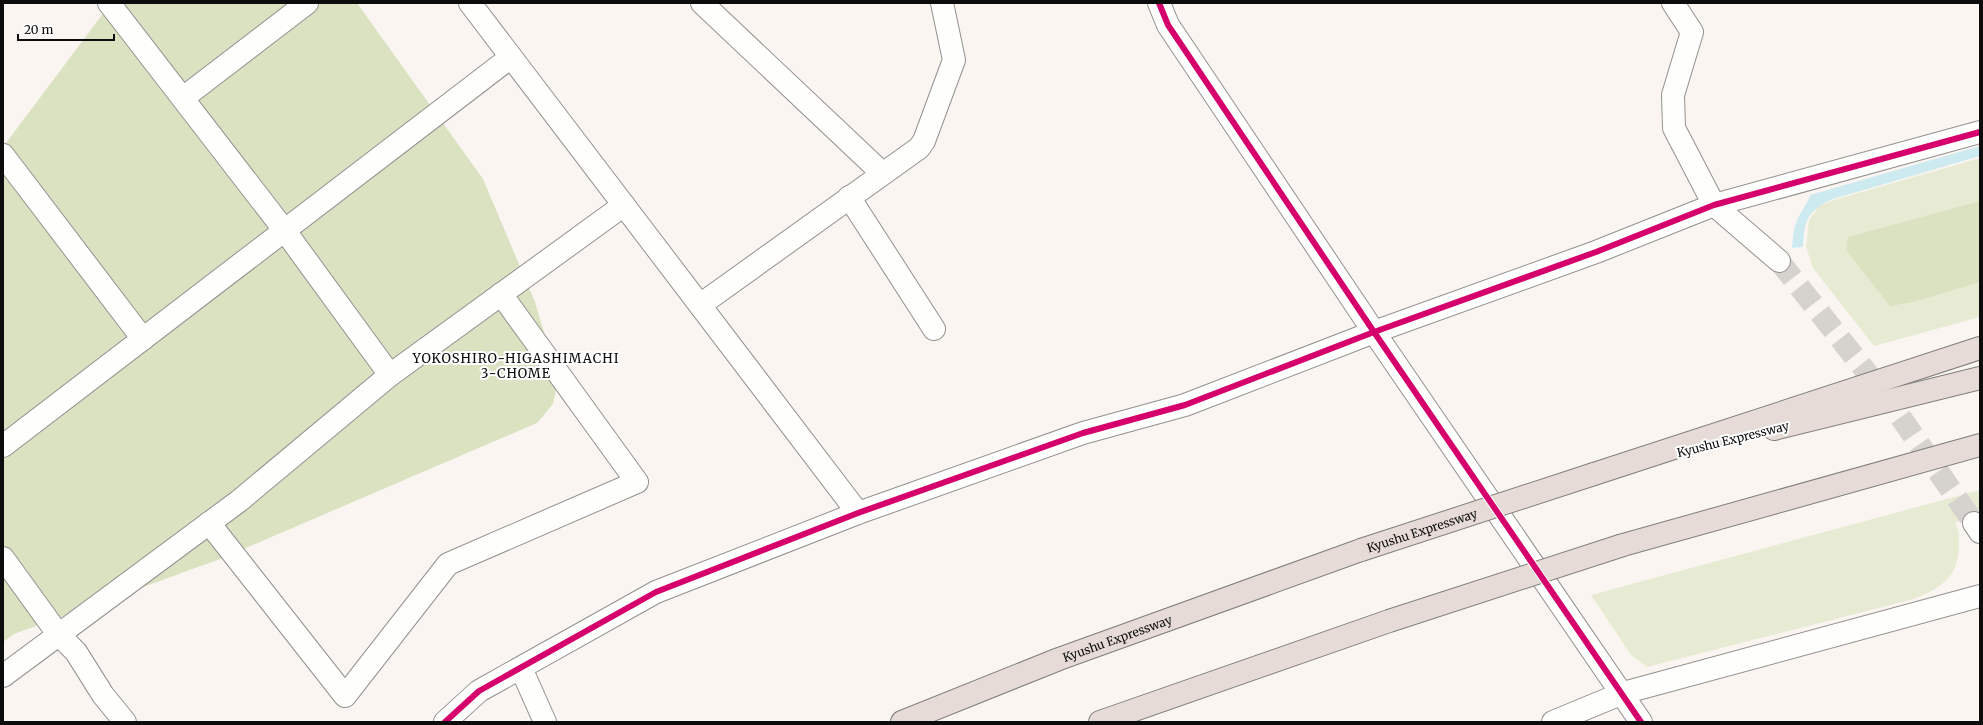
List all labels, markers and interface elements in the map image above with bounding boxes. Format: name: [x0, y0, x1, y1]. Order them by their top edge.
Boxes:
scale bar: [18, 16, 114, 42]
text: 20 m: [24, 22, 53, 37]
district label: YOKOSHIRO-HIGASHIMACHI 3-CHOME: [411, 350, 620, 382]
street label: Kyushu Expressway: [1675, 418, 1791, 460]
street label: Kyushu Expressway: [1365, 505, 1479, 555]
street label: Kyushu Expressway: [1060, 611, 1174, 665]

